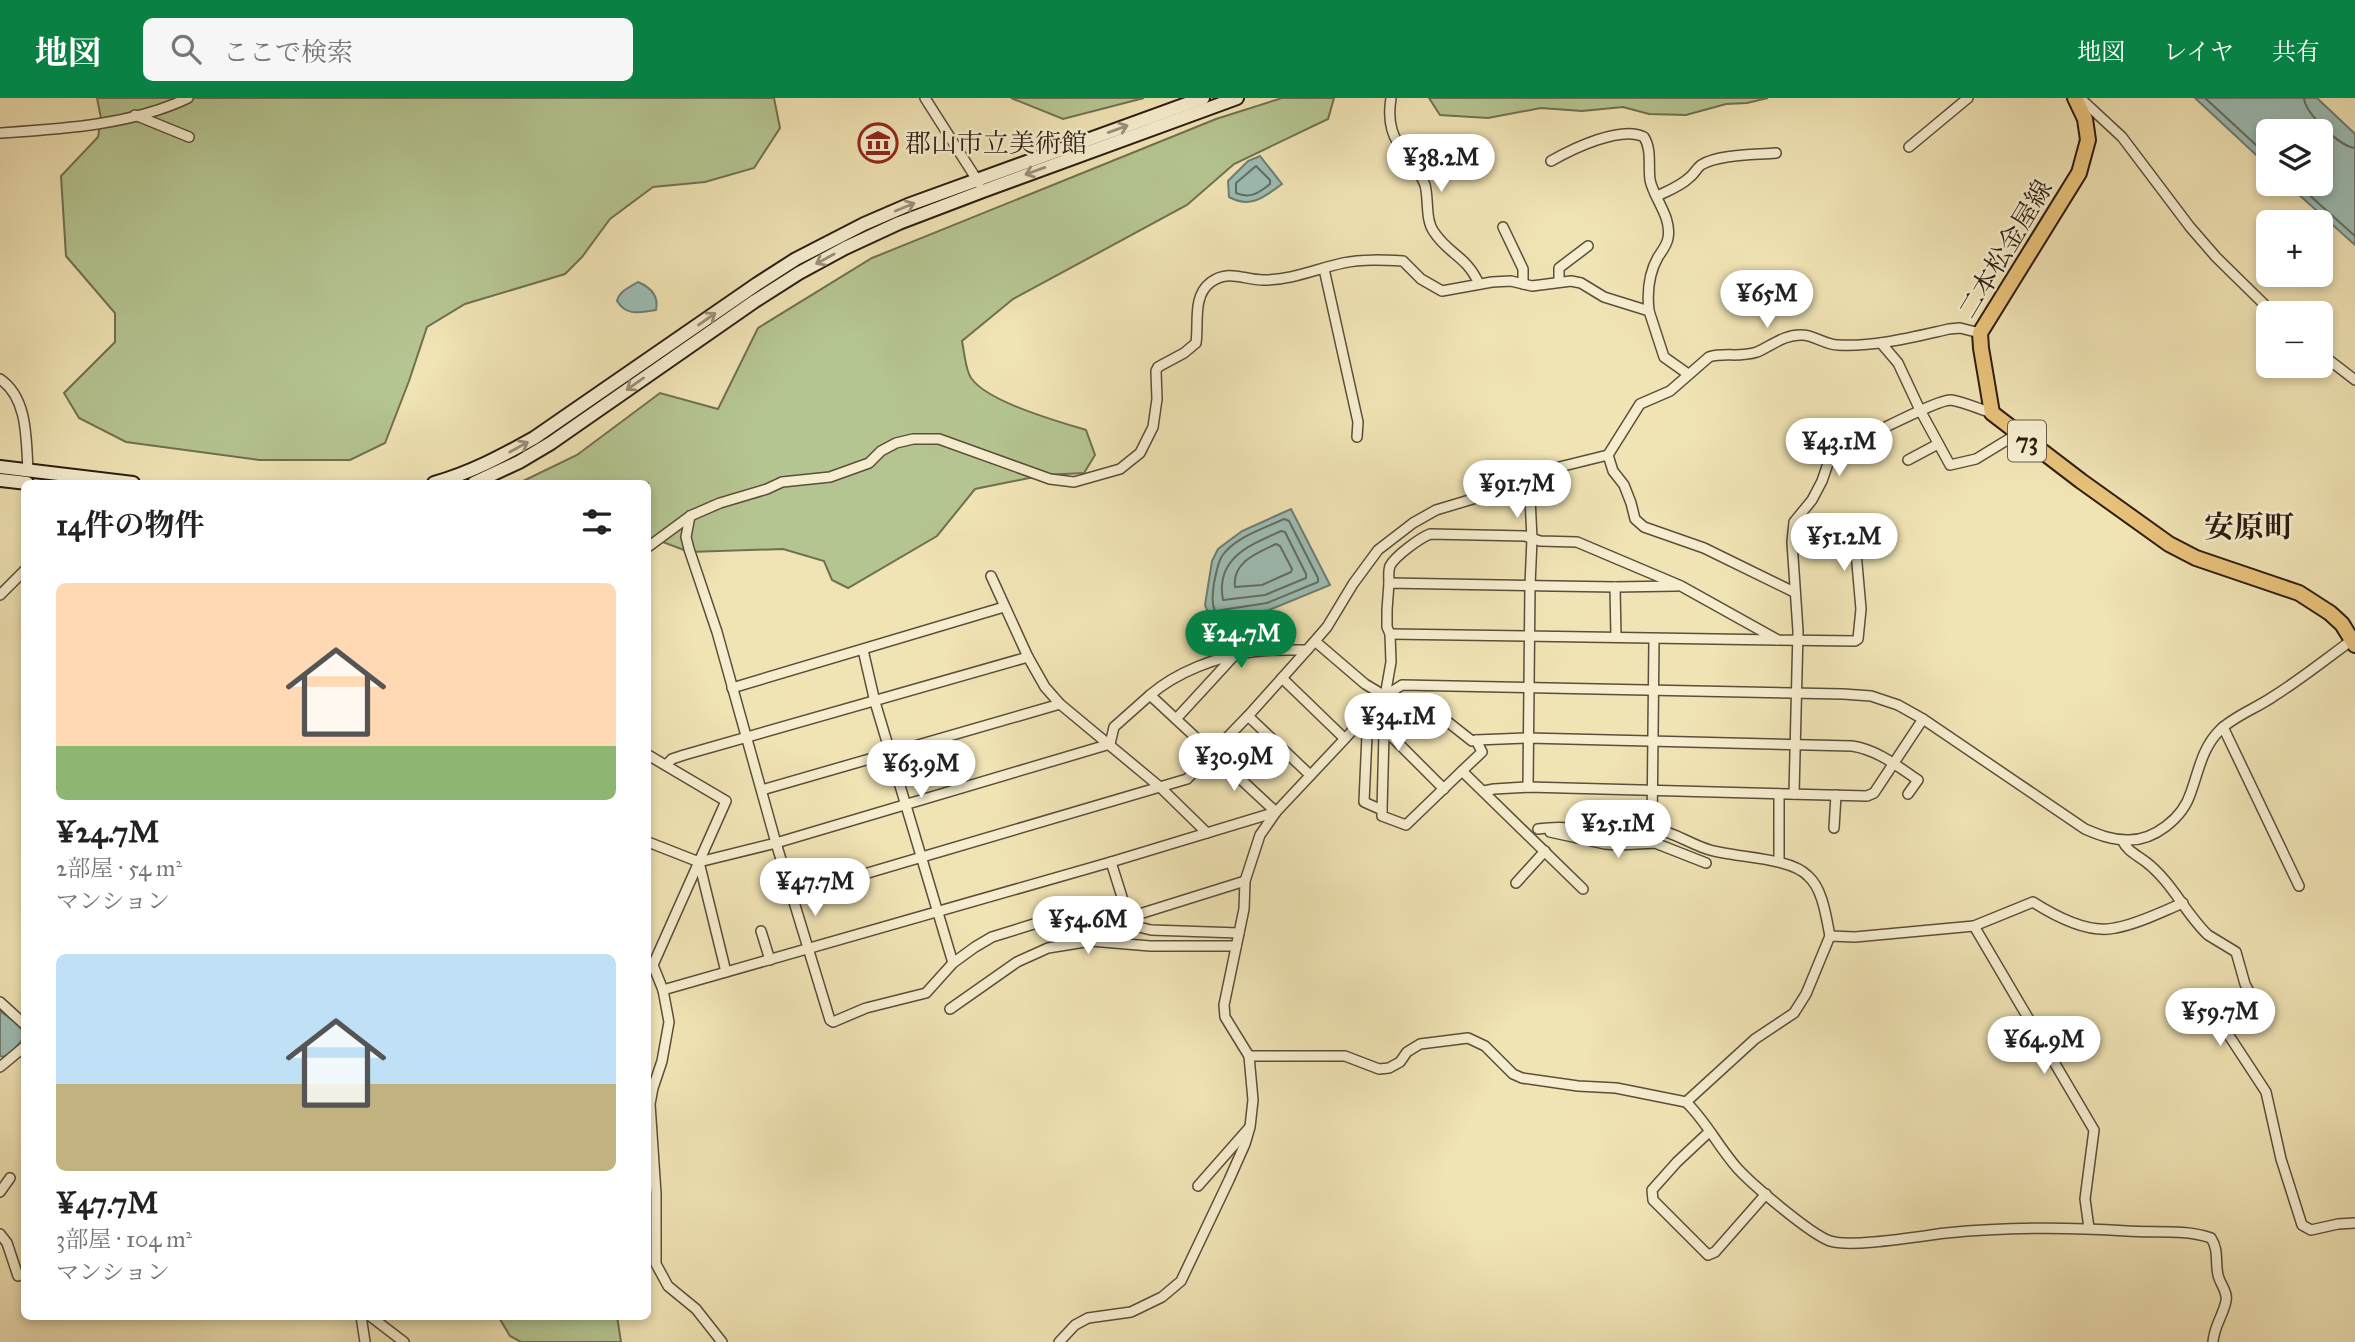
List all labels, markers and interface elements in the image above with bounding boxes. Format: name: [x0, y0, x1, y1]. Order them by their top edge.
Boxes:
search box: [143, 18, 633, 81]
icon: search: [167, 30, 205, 68]
text: 地図: [35, 33, 101, 73]
text: ここで検索: [223, 36, 353, 68]
text: 地図: [2077, 37, 2125, 67]
text: レイヤ: [2163, 37, 2234, 67]
text: 共有: [2272, 37, 2320, 67]
map controls: [2256, 119, 2333, 378]
button: layers: [2256, 119, 2333, 196]
one-way arrow: [1107, 121, 1129, 134]
museum icon: 郡山市立美術館: [857, 122, 899, 164]
place label: 郡山市立美術館: [905, 127, 1087, 159]
pin: ¥38.2M: [1384, 134, 1498, 194]
text: ¥38.2M: [1403, 143, 1479, 171]
one-way arrow: [1024, 166, 1046, 179]
street label: 二本松金屋線: [1951, 174, 2059, 324]
one-way arrow: [893, 200, 915, 213]
button: +: [2256, 210, 2333, 287]
one-way arrow: [815, 252, 836, 266]
pin: ¥65M: [1726, 271, 1808, 330]
text: ¥65M: [1736, 279, 1798, 307]
button: −: [2256, 301, 2333, 378]
one-way arrow: [697, 312, 716, 326]
one-way arrow: [626, 377, 645, 391]
pin: ¥43.1M: [1782, 418, 1896, 478]
road number: 73: [2008, 420, 2046, 462]
text: ¥43.1M: [1802, 427, 1876, 455]
one-way arrow: [508, 440, 529, 453]
pin: ¥91.7M: [1460, 460, 1574, 520]
text: ¥91.7M: [1479, 469, 1555, 497]
icon: filters: [578, 503, 616, 541]
text: 14件の物件: [56, 507, 205, 543]
district label: 安原町: [2204, 509, 2294, 545]
pin: ¥51.2M: [1787, 514, 1901, 573]
text: ¥51.2M: [1807, 522, 1881, 550]
pin: ¥24.7M: [1184, 610, 1298, 670]
text: ¥24.7M: [1201, 619, 1281, 647]
icon: home: [273, 629, 399, 755]
pin: ¥34.1M: [1341, 694, 1455, 753]
text: ¥34.1M: [1360, 702, 1436, 730]
pin: ¥30.9M: [1177, 734, 1291, 793]
pin: ¥63.9M: [864, 740, 978, 800]
text: ¥30.9M: [1195, 742, 1273, 770]
text: ¥63.9M: [883, 749, 959, 777]
pin: ¥25.1M: [1561, 800, 1675, 860]
text: ¥25.1M: [1581, 809, 1655, 837]
text: ¥24.7M: [56, 814, 159, 850]
text: 2部屋 · 54 m²: [56, 854, 182, 882]
pin: ¥47.7M: [758, 858, 872, 918]
text: ¥47.7M: [776, 867, 854, 895]
text: マンション: [56, 887, 170, 915]
pin: ¥54.6M: [1031, 896, 1145, 956]
text: ¥54.6M: [1049, 905, 1127, 933]
pin: ¥59.7M: [2163, 988, 2277, 1048]
text: ¥59.7M: [2181, 997, 2259, 1025]
icon: home: [273, 1000, 399, 1126]
pin: ¥64.9M: [1987, 1016, 2101, 1076]
text: ¥64.9M: [2003, 1025, 2085, 1053]
text: ¥47.7M: [56, 1185, 158, 1221]
text: 3部屋 · 104 m²: [56, 1225, 192, 1253]
text: マンション: [56, 1258, 170, 1286]

